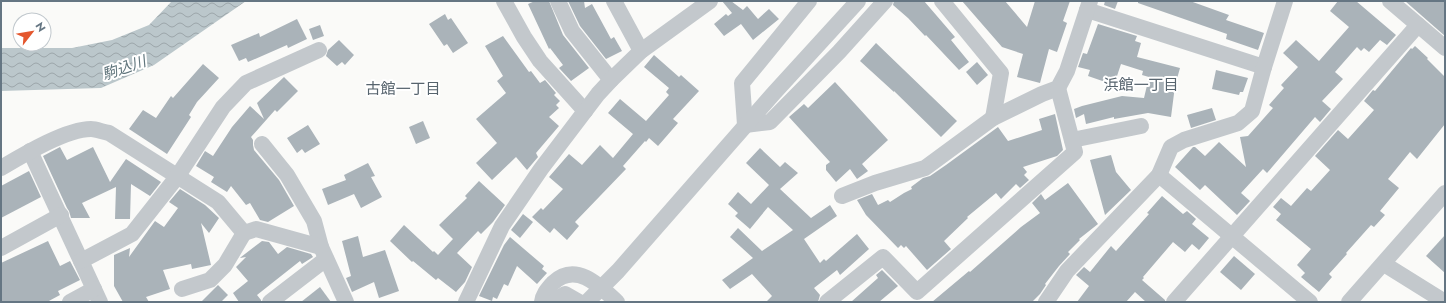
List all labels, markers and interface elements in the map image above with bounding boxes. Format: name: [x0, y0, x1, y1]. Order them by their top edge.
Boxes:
north arrow: [12, 12, 52, 52]
text: N: [31, 19, 50, 35]
water label: 駒込川: [99, 50, 151, 86]
district label: 浜館一丁目: [1103, 74, 1179, 96]
district label: 古館一丁目: [365, 78, 441, 100]

